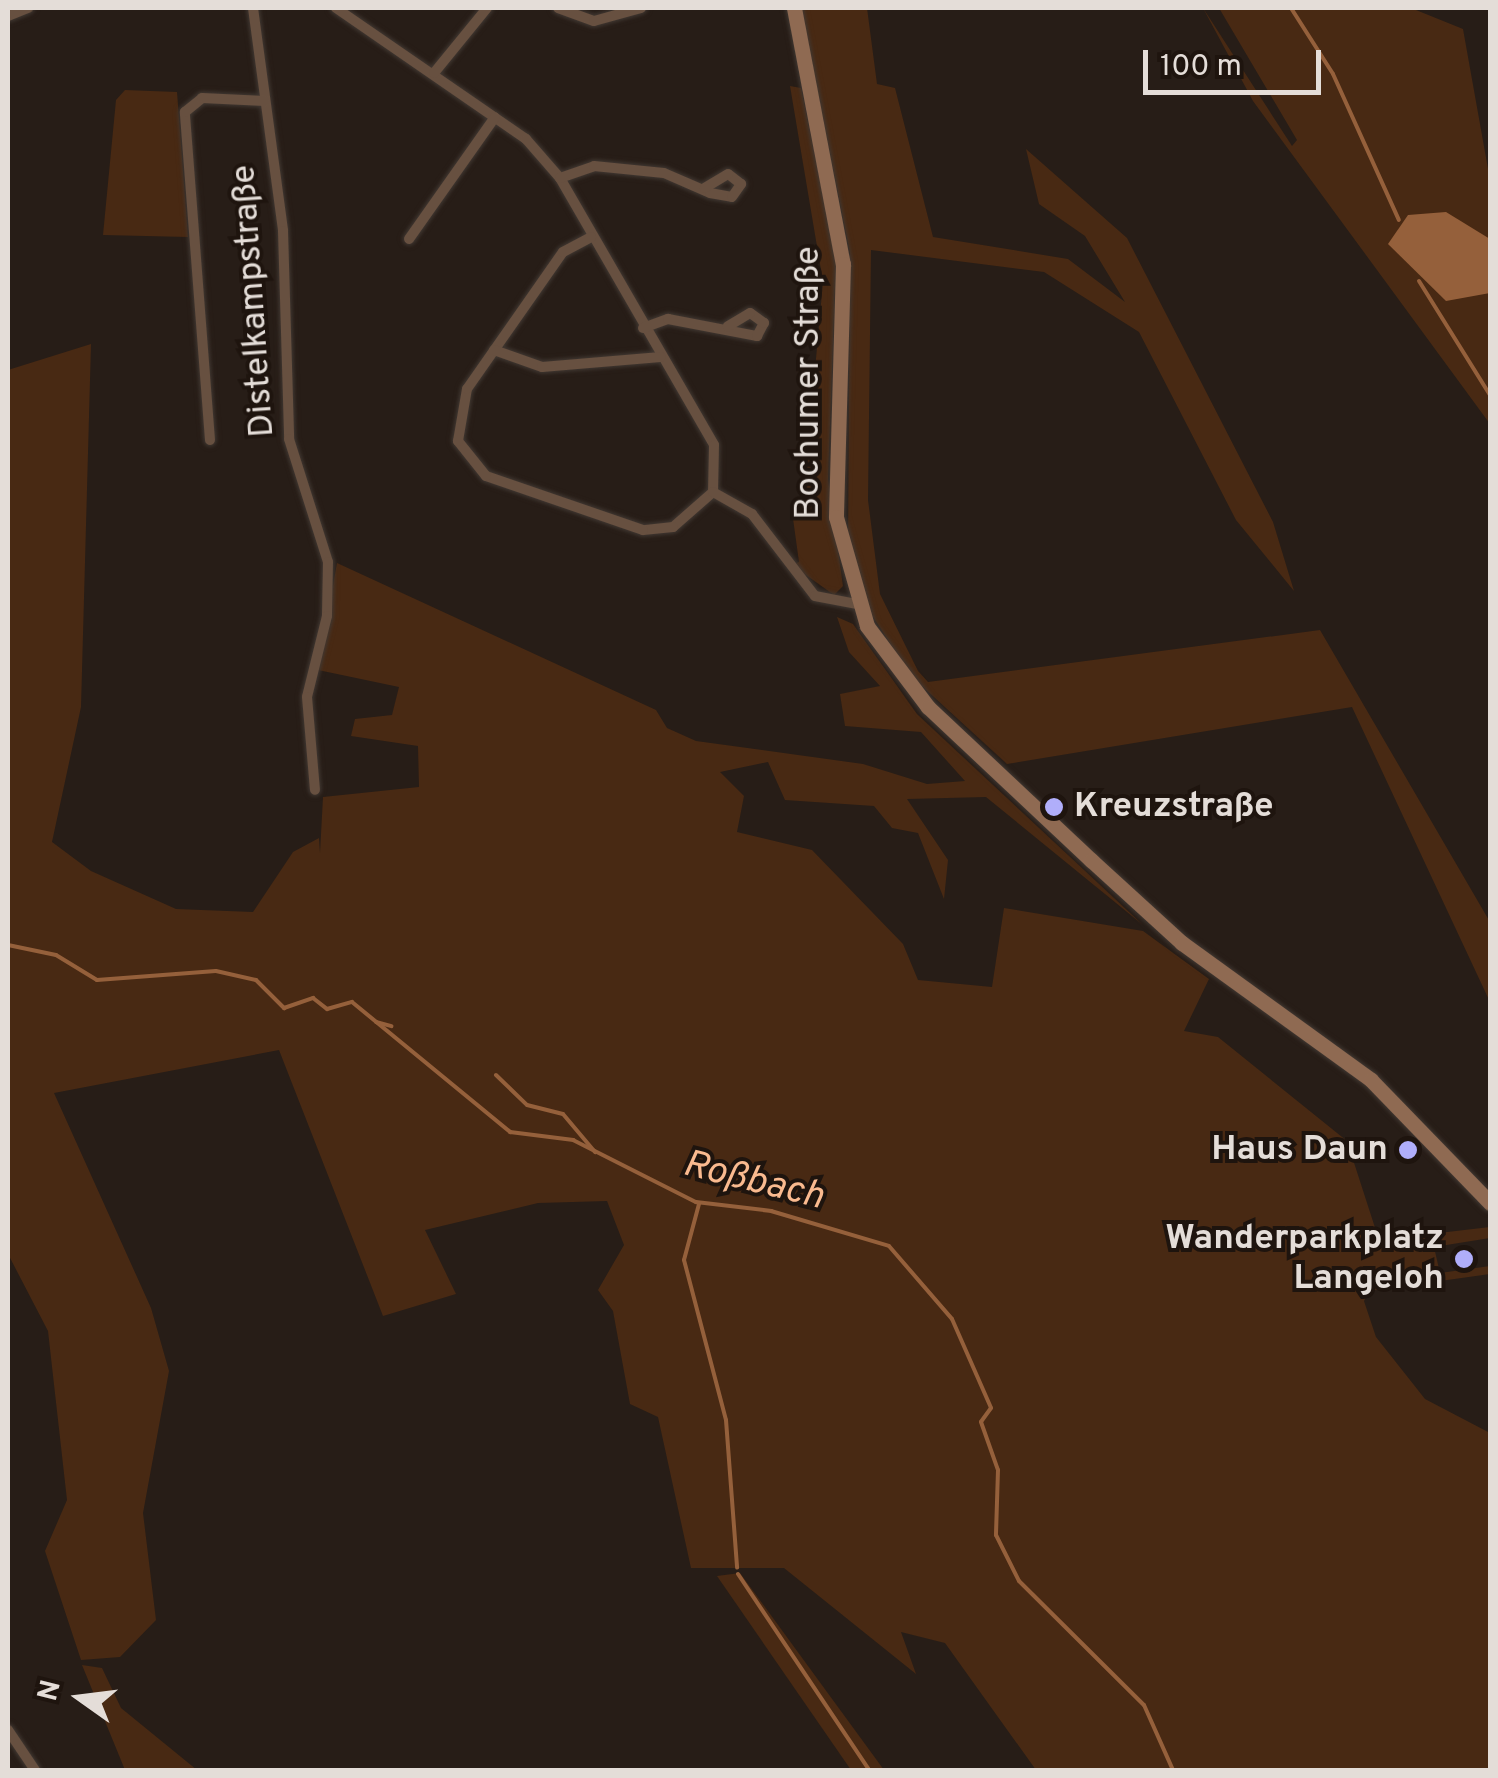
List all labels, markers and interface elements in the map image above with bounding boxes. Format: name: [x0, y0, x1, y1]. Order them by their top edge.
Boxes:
scale bar: [1148, 30, 1326, 92]
text: 100 m: [1160, 49, 1242, 86]
street label: Distelkampstraße: [224, 163, 284, 439]
street label: Bochumer Straße: [788, 246, 830, 520]
place label: Kreuzstraße: [1074, 786, 1273, 828]
marker: Kreuzstraße: [1043, 796, 1065, 818]
place label: Haus Daun: [1211, 1129, 1388, 1171]
marker: Haus Daun: [1397, 1139, 1419, 1161]
water label: Roßbach: [678, 1143, 828, 1221]
place label: Wanderparkplatz Langeloh: [1165, 1218, 1444, 1300]
marker: Wanderparkplatz Langeloh: [1453, 1248, 1475, 1270]
north arrow: [30, 1648, 130, 1748]
text: N: [31, 1677, 71, 1705]

